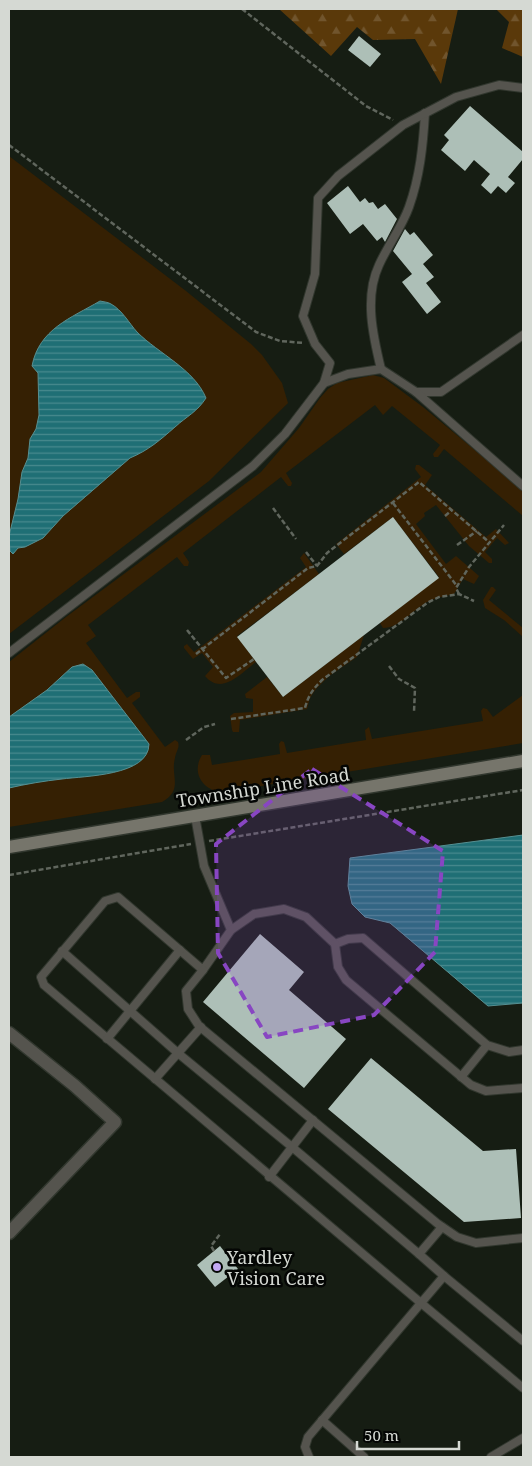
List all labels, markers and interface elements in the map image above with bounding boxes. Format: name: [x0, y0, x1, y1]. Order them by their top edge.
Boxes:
street label: Township Line Road: [175, 761, 351, 813]
place label: Yardley Vision Care: [226, 1245, 325, 1290]
marker: Yardley Vision Care: [211, 1261, 223, 1273]
scale bar: [357, 1418, 460, 1450]
text: 50 m: [364, 1425, 399, 1445]

